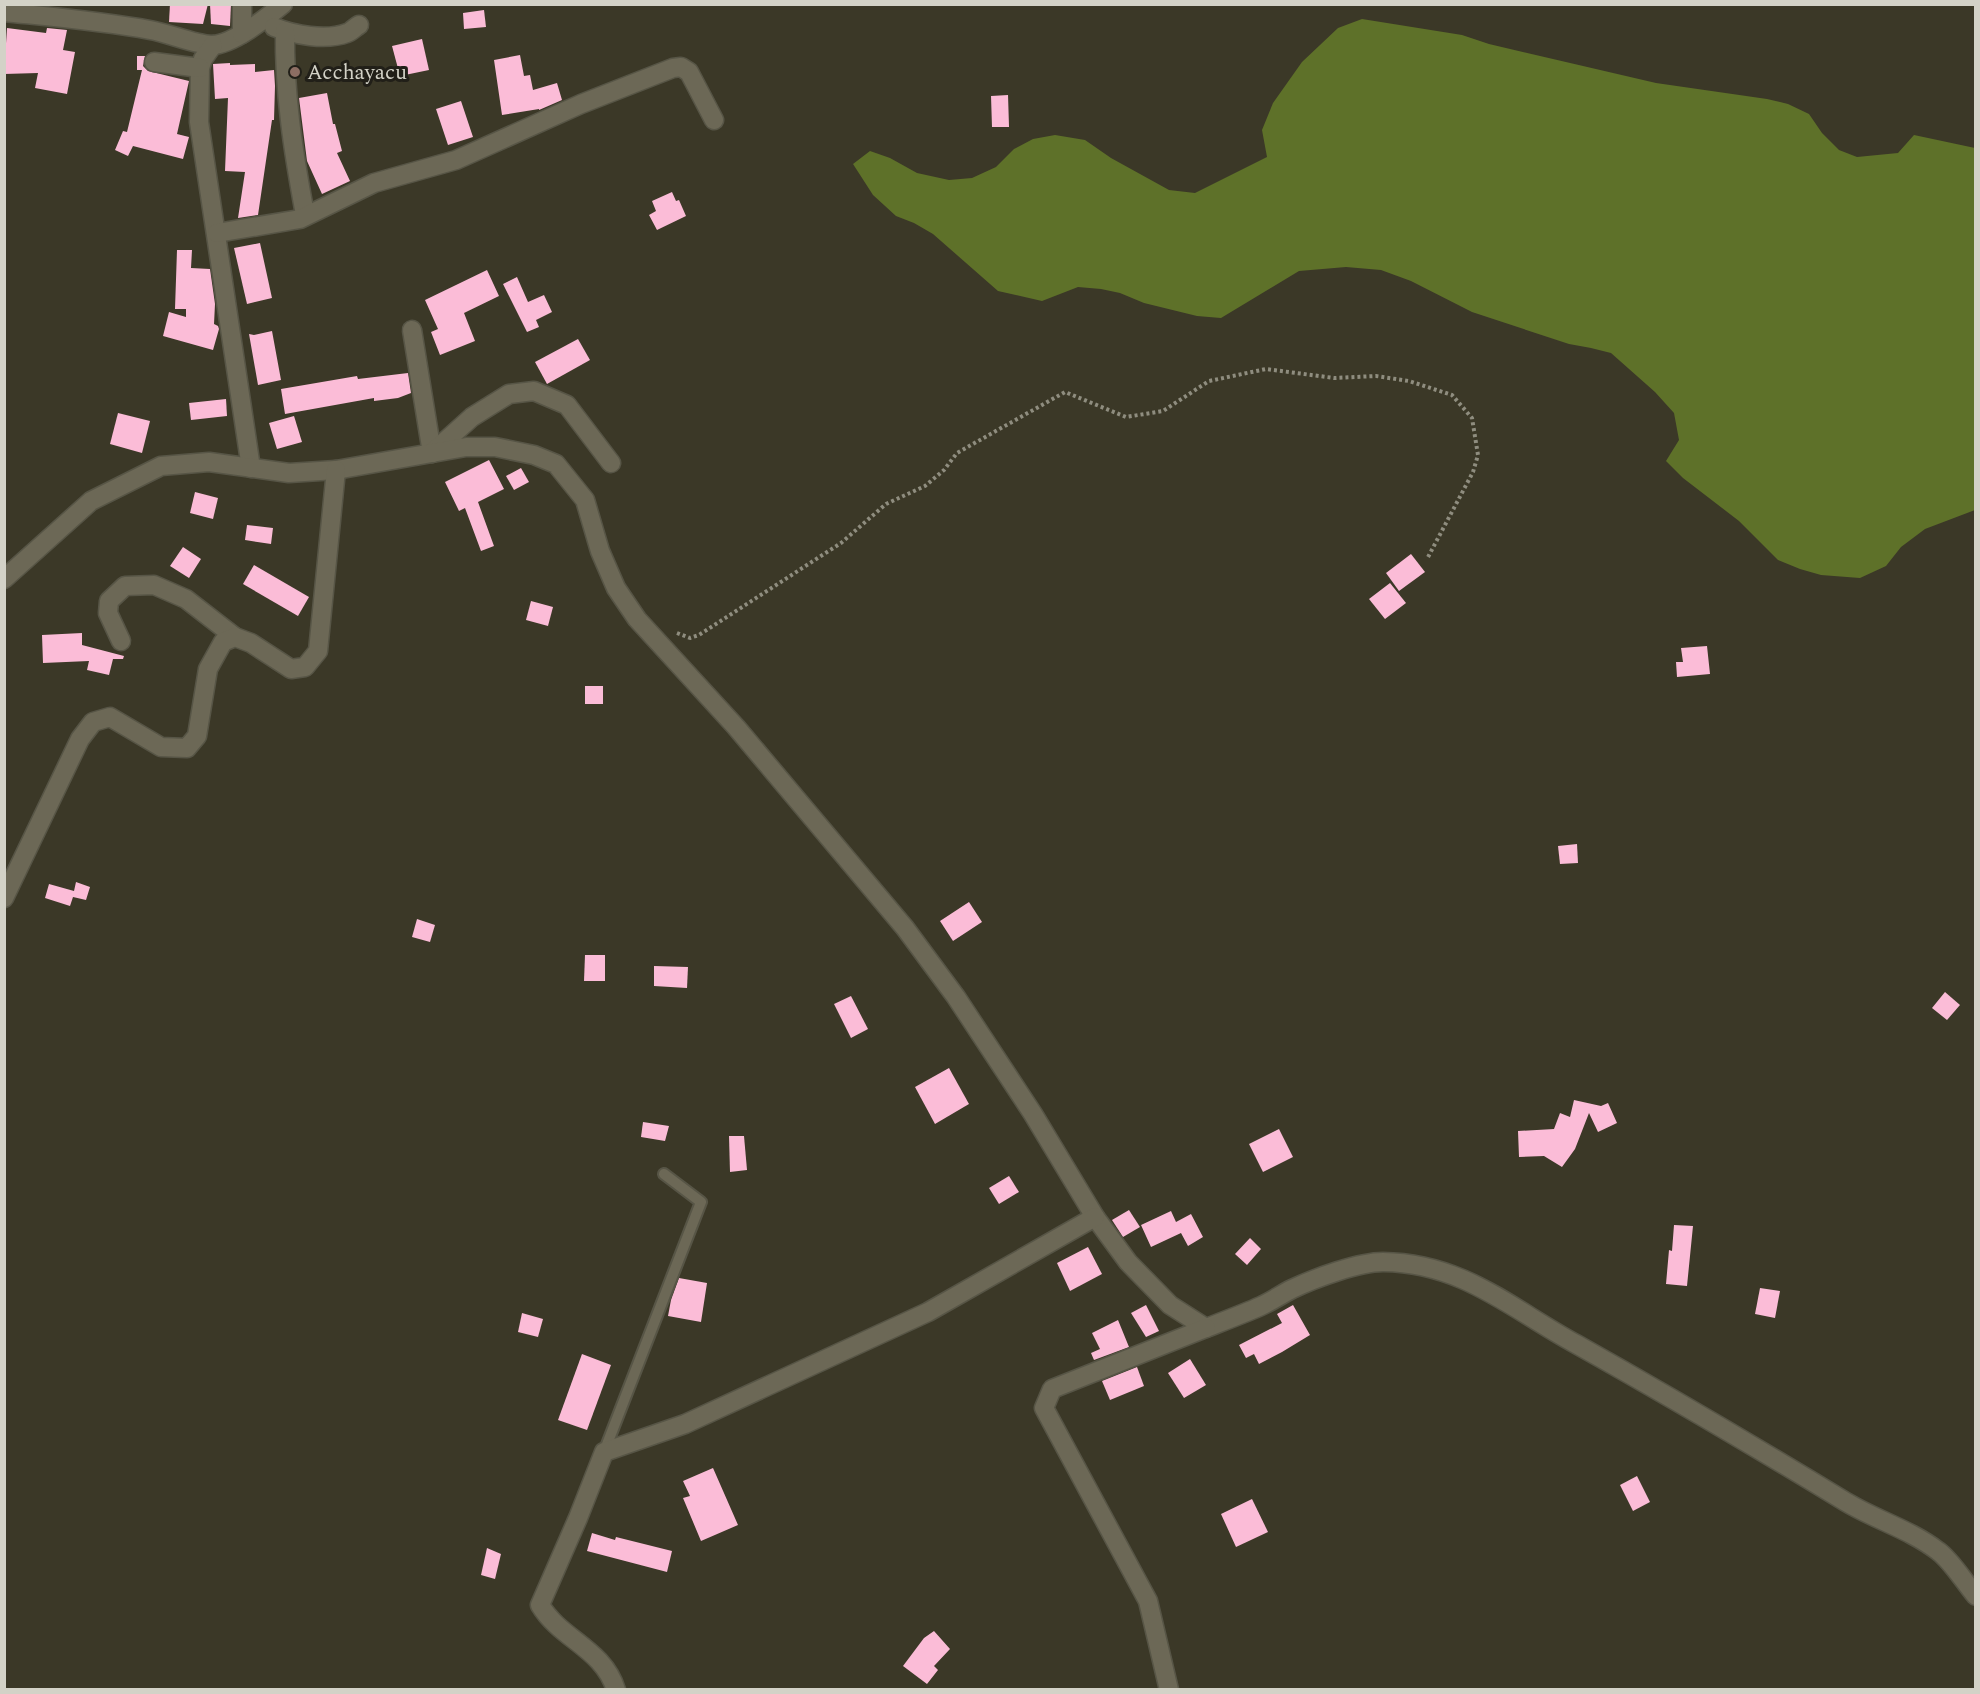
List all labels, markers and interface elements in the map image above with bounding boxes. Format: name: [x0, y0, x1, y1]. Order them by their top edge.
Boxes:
place label: Acchayacu: [307, 57, 407, 89]
marker: Acchayacu: [288, 65, 302, 79]

